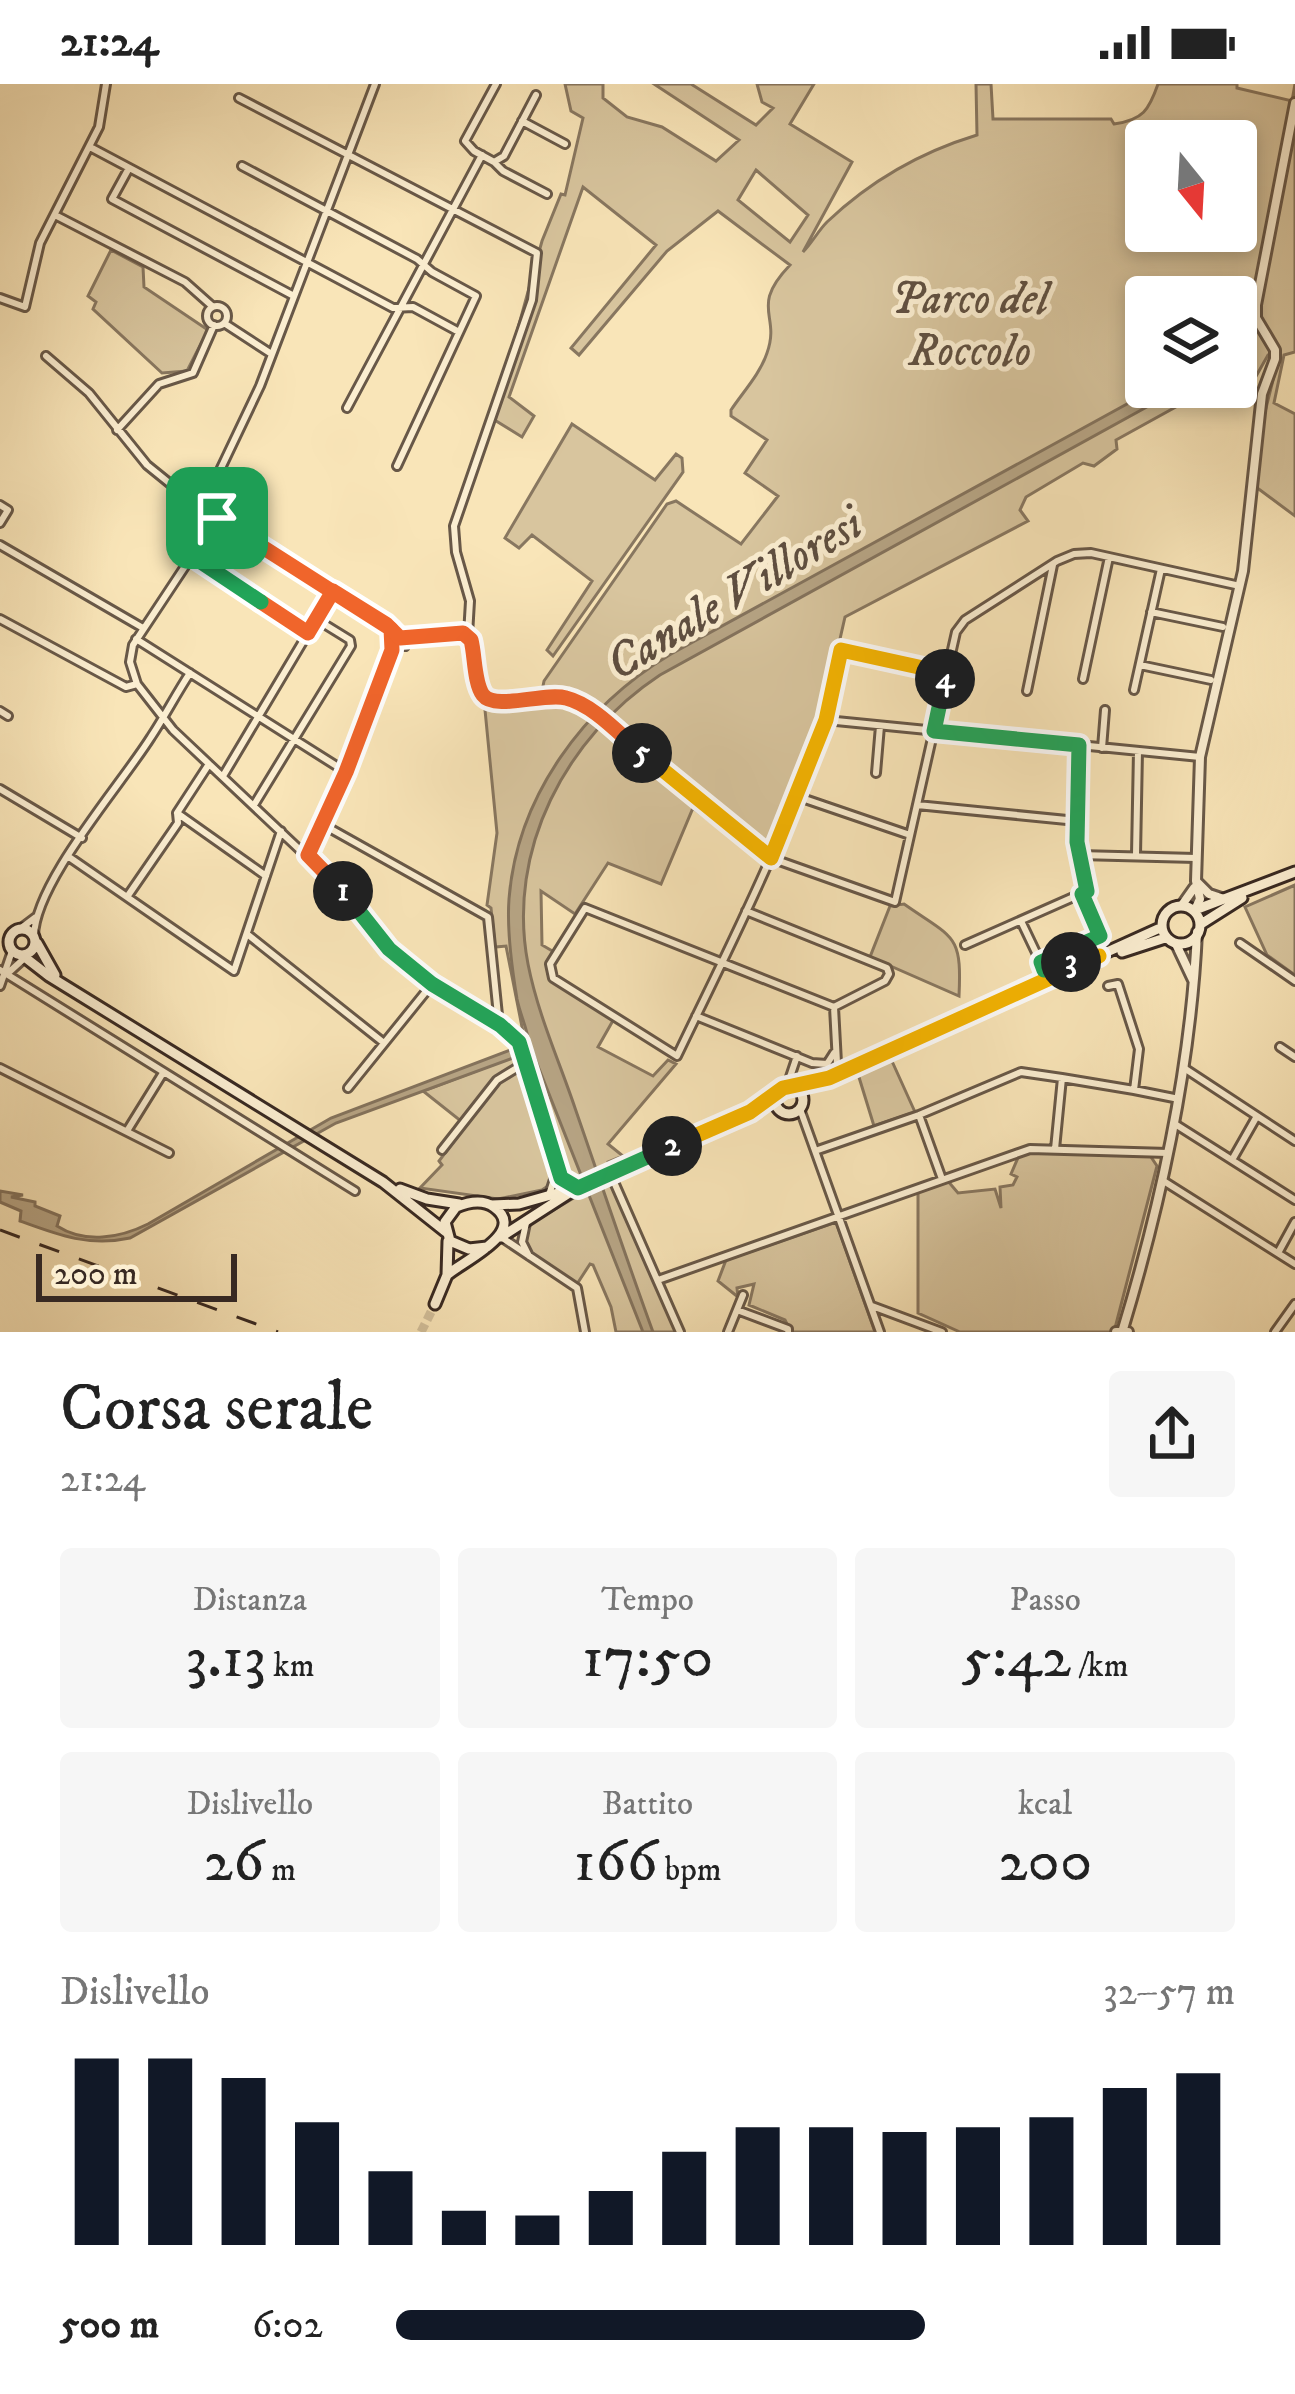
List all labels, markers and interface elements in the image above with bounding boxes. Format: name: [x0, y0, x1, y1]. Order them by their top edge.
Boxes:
text: 21:24: [60, 14, 158, 70]
north arrow: [1125, 120, 1257, 252]
map controls: [1125, 120, 1257, 408]
park label: Parco del Roccolo: [891, 272, 1053, 380]
button: layers: [1125, 276, 1257, 408]
pin: [166, 467, 268, 569]
icon: arrive: [184, 485, 250, 551]
water label: Canale Villoresi: [595, 493, 876, 695]
pin: 4: [915, 649, 975, 709]
text: 4: [936, 658, 955, 699]
pin: 5: [612, 723, 672, 783]
text: 5: [634, 732, 650, 773]
pin: 1: [313, 861, 373, 921]
text: 1: [337, 870, 349, 911]
pin: 3: [1041, 932, 1101, 992]
text: 3: [1065, 941, 1077, 982]
pin: 2: [642, 1116, 702, 1176]
text: 2: [664, 1125, 680, 1166]
scale bar: [36, 1248, 237, 1301]
text: 200 m: [54, 1254, 138, 1295]
text: Corsa serale: [60, 1369, 373, 1451]
button: share: [1109, 1371, 1235, 1497]
text: 21:24: [60, 1455, 145, 1504]
text: Distanza: [193, 1580, 307, 1621]
text: Tempo: [601, 1580, 694, 1621]
text: Passo: [1010, 1580, 1081, 1621]
text: 3.13: [185, 1621, 266, 1696]
text: 17:50: [582, 1621, 713, 1696]
text: 5:42: [962, 1621, 1071, 1696]
text: km: [266, 1646, 314, 1687]
text: /km: [1071, 1646, 1129, 1687]
text: Dislivello: [187, 1784, 313, 1825]
text: Battito: [602, 1784, 693, 1825]
text: kcal: [1018, 1784, 1072, 1825]
text: 26: [204, 1825, 264, 1900]
text: 166: [573, 1825, 658, 1900]
text: 200: [998, 1825, 1092, 1900]
text: m: [264, 1850, 296, 1891]
text: bpm: [658, 1850, 722, 1891]
text: Dislivello: [60, 1968, 209, 2017]
text: 32–57 m: [1103, 1968, 1235, 2017]
text: 500 m: [60, 2301, 159, 2350]
text: 6:02: [252, 2301, 323, 2350]

